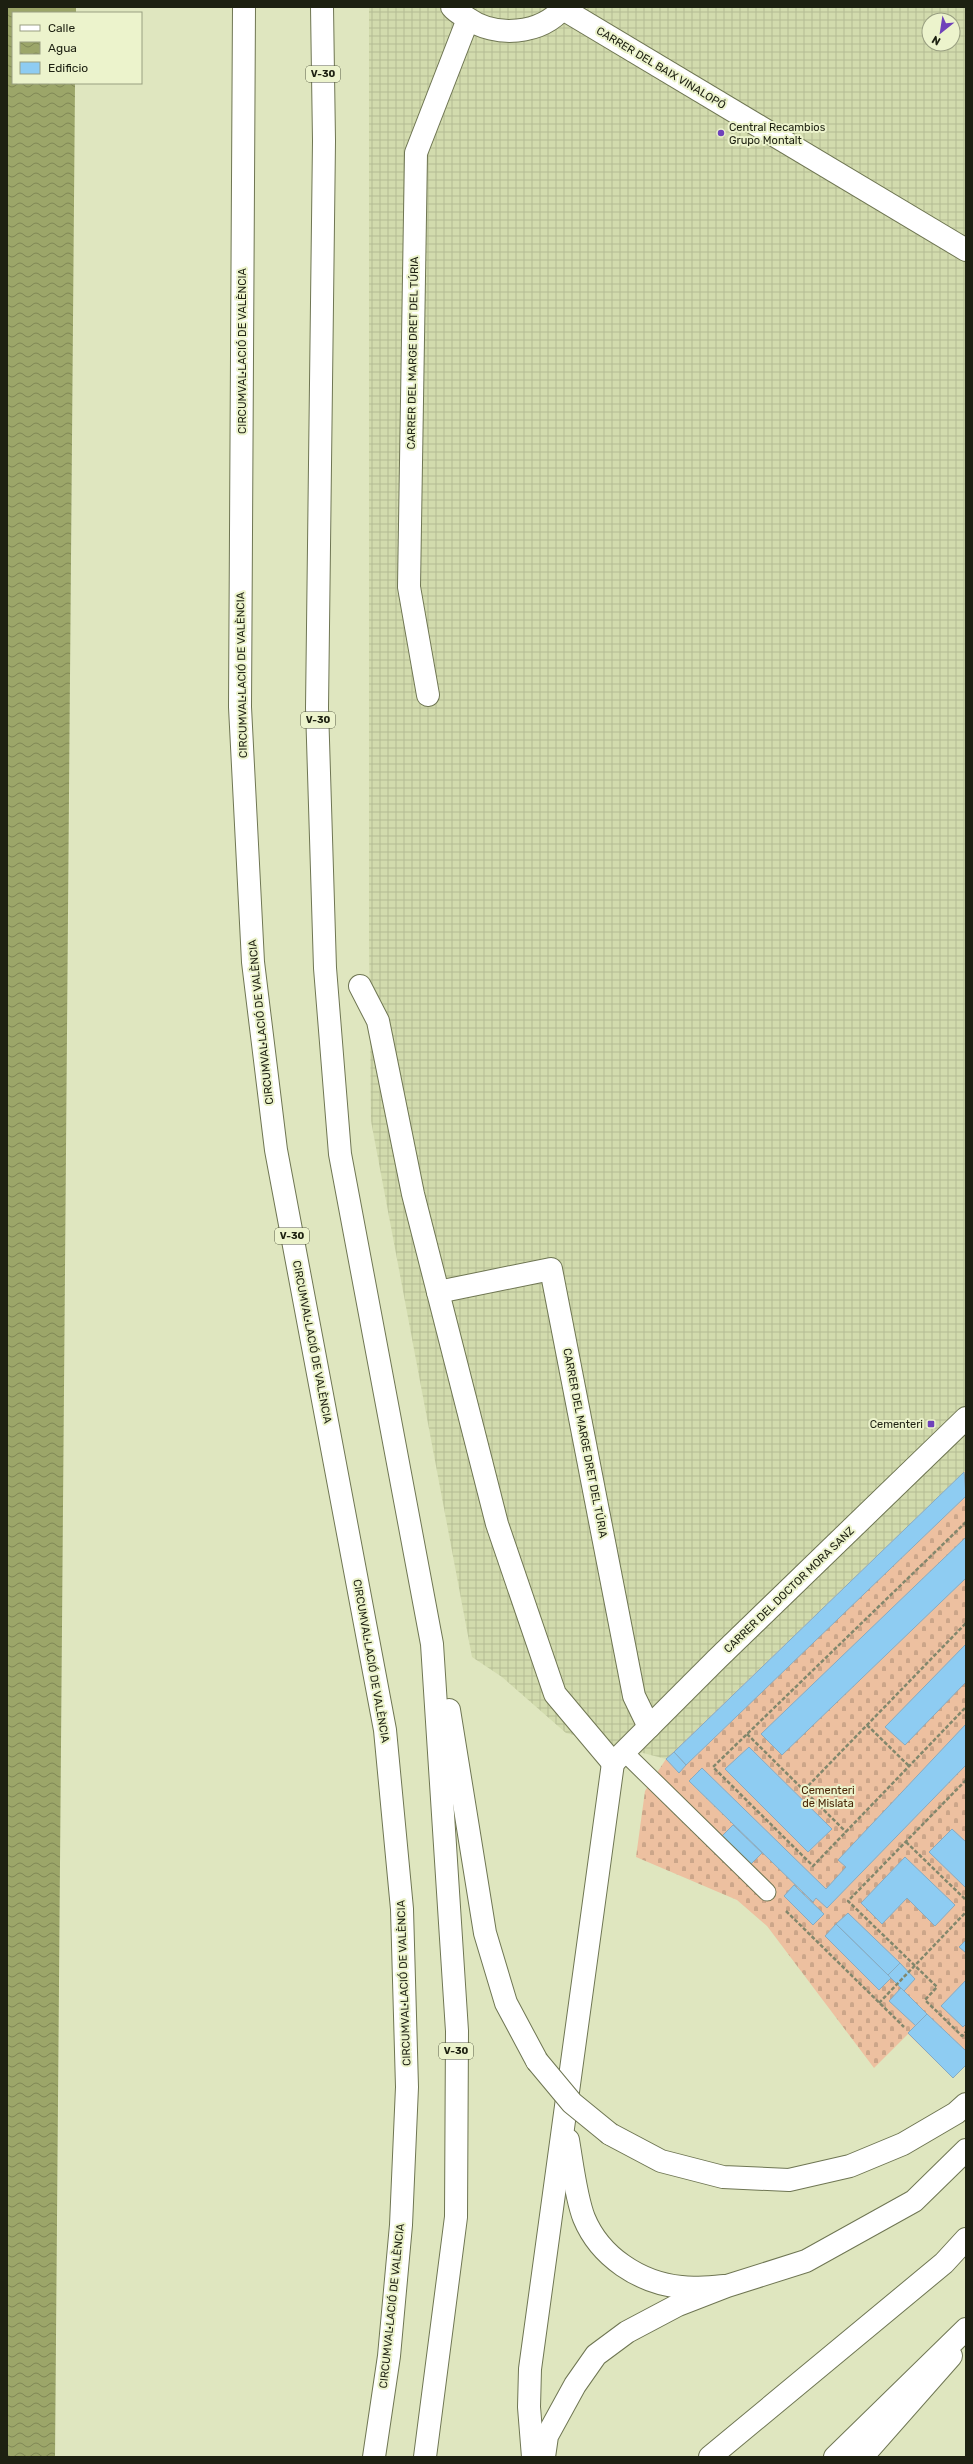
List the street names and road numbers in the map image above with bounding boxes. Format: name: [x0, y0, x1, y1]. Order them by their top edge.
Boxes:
street label: CARRER DEL BAIX VINALOPÓ: [594, 24, 728, 112]
road number: V-30: [306, 66, 340, 82]
street label: CARRER DEL MARGE DRET DEL TÚRIA: [405, 256, 421, 450]
street label: CIRCUMVAL·LACIÓ DE VALÈNCIA: [236, 267, 249, 434]
street label: CIRCUMVAL·LACIÓ DE VALÈNCIA: [234, 591, 250, 758]
road number: V-30: [301, 712, 335, 728]
street label: CIRCUMVAL·LACIÓ DE VALÈNCIA: [246, 938, 276, 1105]
road number: V-30: [275, 1228, 309, 1244]
street label: CIRCUMVAL·LACIÓ DE VALÈNCIA: [290, 1259, 334, 1425]
street label: CARRER DEL MARGE DRET DEL TÚRIA: [560, 1347, 610, 1540]
street label: CARRER DEL DOCTOR MORA SANZ: [721, 1524, 857, 1656]
street label: CIRCUMVAL·LACIÓ DE VALÈNCIA: [350, 1578, 392, 1744]
street label: CIRCUMVAL·LACIÓ DE VALÈNCIA: [395, 1899, 413, 2066]
road number: V-30: [439, 2043, 473, 2059]
street label: CIRCUMVAL·LACIÓ DE VALÈNCIA: [377, 2222, 407, 2389]

